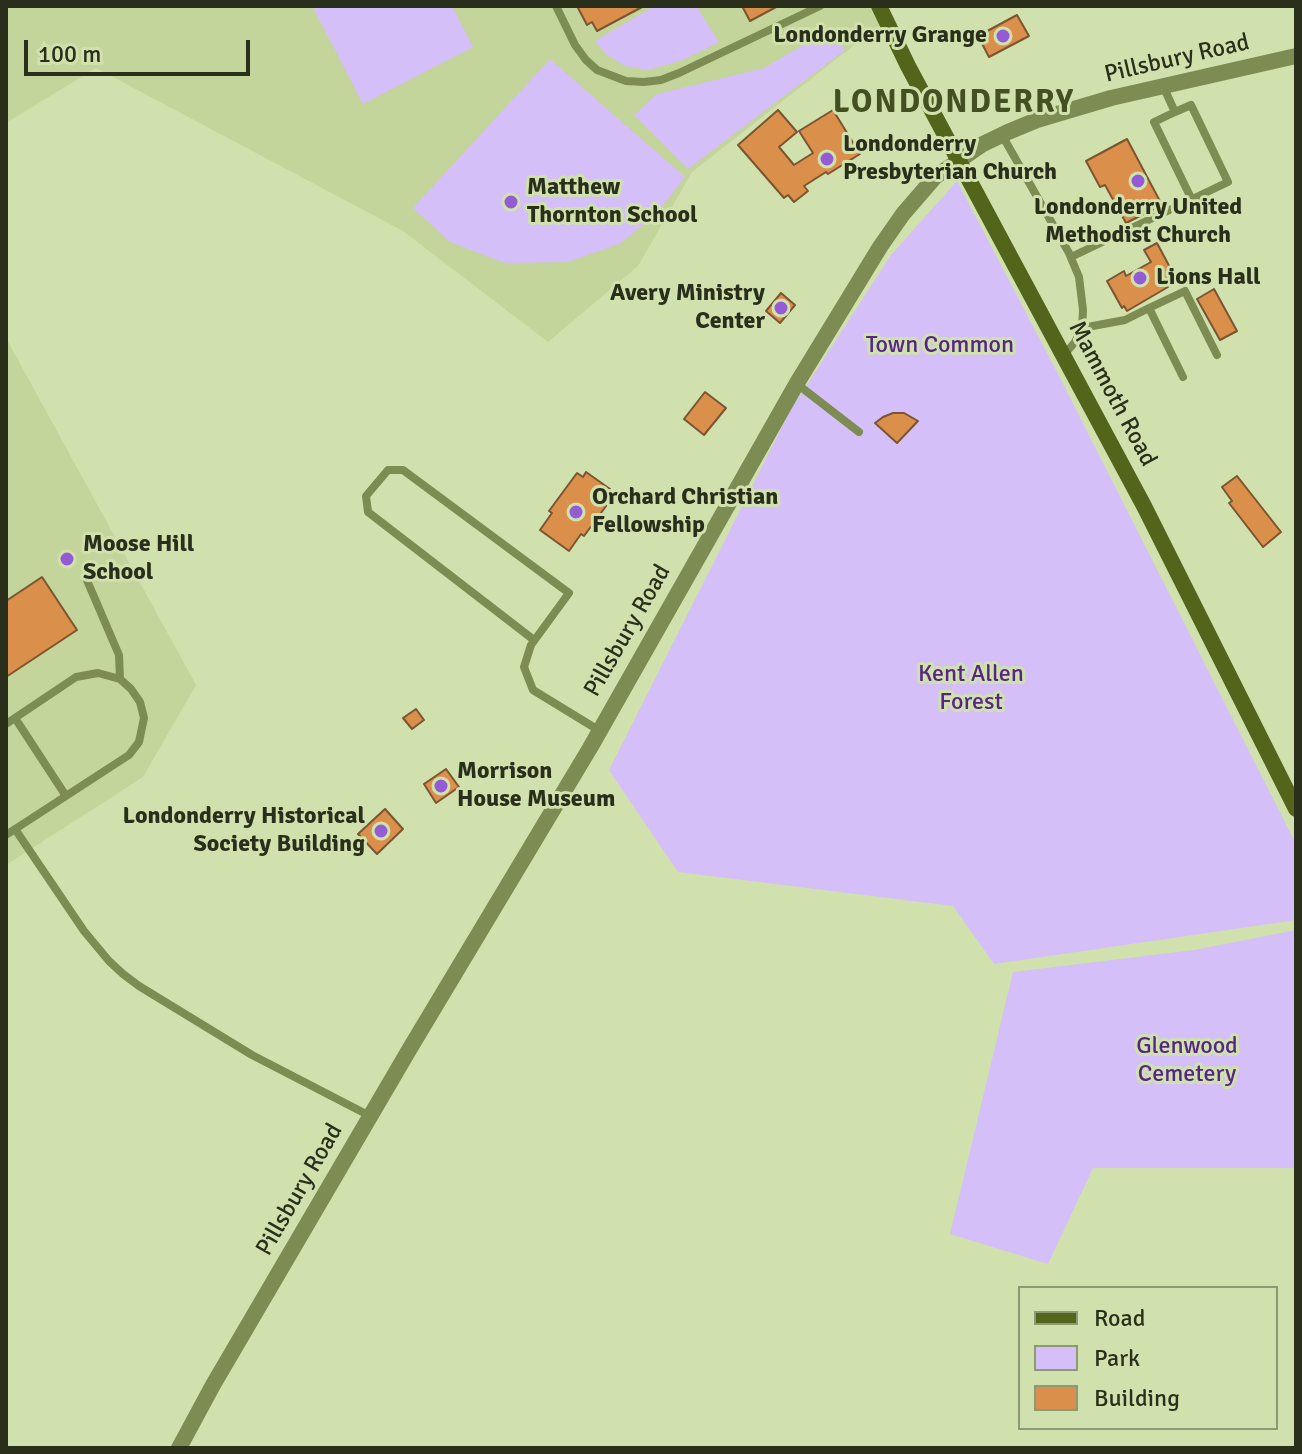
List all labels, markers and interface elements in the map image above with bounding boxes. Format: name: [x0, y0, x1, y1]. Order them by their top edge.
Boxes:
place label: Londonderry Grange: [773, 22, 987, 50]
scale bar: [28, 24, 254, 74]
marker: Londonderry Grange: [994, 27, 1012, 45]
street label: Pillsbury Road: [1102, 28, 1252, 90]
text: 100 m: [38, 39, 101, 69]
district label: LONDONDERRY: [833, 85, 1075, 123]
place label: Londonderry Presbyterian Church: [843, 131, 1057, 187]
marker: Londonderry Presbyterian Church: [818, 150, 836, 168]
marker: Londonderry United Methodist Church: [1129, 172, 1147, 190]
place label: Matthew Thornton School: [527, 174, 698, 230]
marker: Matthew Thornton School: [502, 193, 520, 211]
place label: Londonderry United Methodist Church: [1034, 194, 1242, 250]
place label: Lions Hall: [1156, 264, 1260, 292]
marker: Lions Hall: [1131, 269, 1149, 287]
place label: Avery Ministry Center: [610, 280, 765, 336]
marker: Avery Ministry Center: [772, 299, 790, 317]
street label: Mammoth Road: [1062, 317, 1162, 471]
park label: Town Common: [866, 332, 1014, 360]
place label: Orchard Christian Fellowship: [592, 484, 778, 540]
marker: Orchard Christian Fellowship: [567, 503, 585, 521]
place label: Moose Hill School: [83, 531, 194, 587]
marker: Moose Hill School: [58, 550, 76, 568]
street label: Pillsbury Road: [579, 560, 677, 702]
park label: Kent Allen Forest: [918, 661, 1024, 717]
place label: Morrison House Museum: [457, 758, 615, 814]
marker: Morrison House Museum: [432, 777, 450, 795]
place label: Londonderry Historical Society Building: [123, 803, 365, 859]
marker: Londonderry Historical Society Building: [372, 822, 390, 840]
park label: Glenwood Cemetery: [1136, 1033, 1238, 1089]
street label: Pillsbury Road: [251, 1119, 349, 1261]
legend: [1018, 1286, 1278, 1430]
text: Road: [1094, 1303, 1145, 1333]
text: Park: [1094, 1343, 1140, 1373]
text: Building: [1094, 1383, 1180, 1413]

